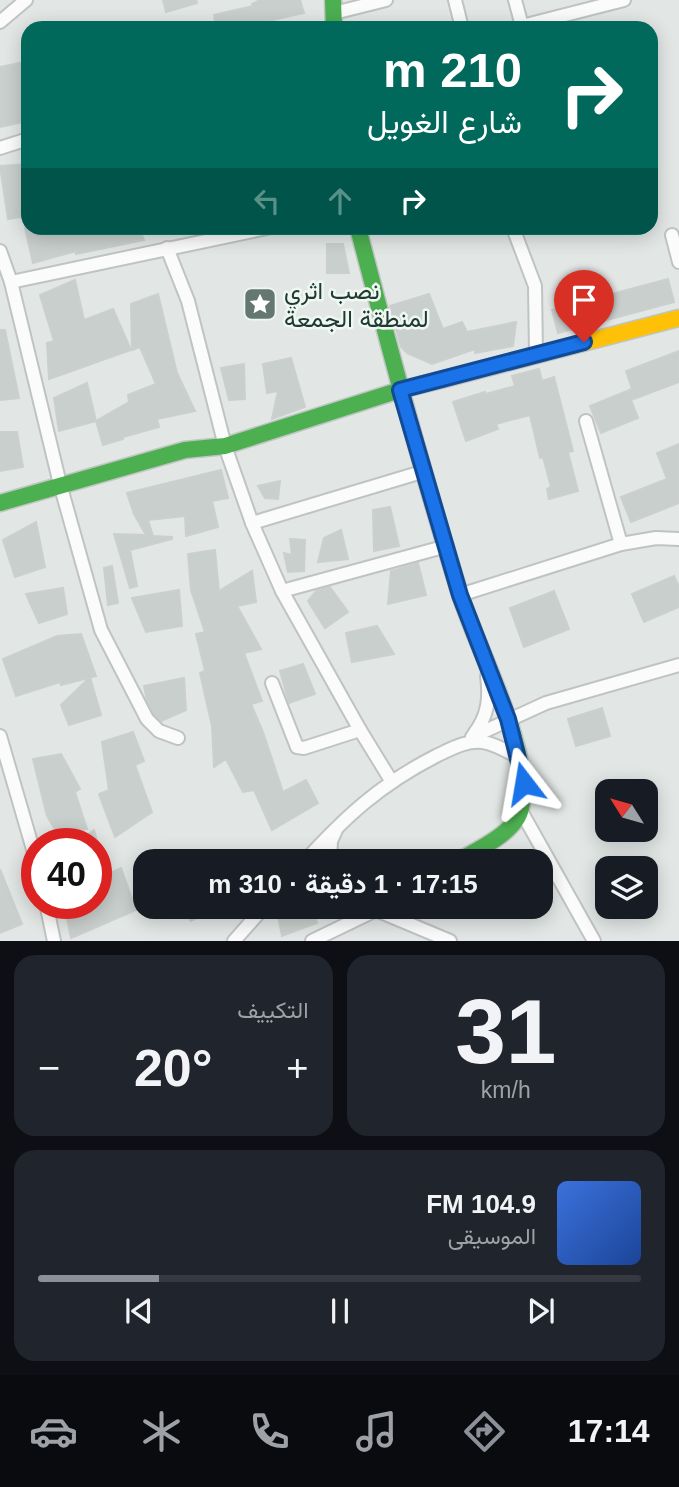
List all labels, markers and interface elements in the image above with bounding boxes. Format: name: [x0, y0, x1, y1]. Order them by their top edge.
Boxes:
text: 210 m: [383, 43, 522, 97]
icon: right: [546, 49, 637, 140]
text: شارع الغويل: [367, 104, 522, 140]
icon: left: [248, 182, 286, 220]
icon: ahead: [321, 182, 359, 220]
icon: right: [394, 182, 432, 220]
pin: [554, 270, 614, 342]
place label: نصب اثري لمنطقة الجمعة: [284, 277, 429, 333]
icon: arrive: [565, 281, 603, 319]
place icon: نصب اثري لمنطقة الجمعة: [241, 285, 279, 323]
position arrow: [487, 746, 561, 820]
north arrow: [595, 779, 658, 842]
map controls: [595, 779, 658, 919]
speed limit sign: 40: [21, 828, 112, 919]
button: layers: [595, 856, 658, 919]
text: 17:15 · 1 دقيقة · 310 m: [208, 869, 478, 899]
text: 31: [455, 981, 556, 1082]
text: التكييف: [237, 997, 309, 1023]
text: 20°: [134, 1039, 213, 1097]
text: −: [38, 1047, 60, 1089]
text: +: [286, 1047, 308, 1089]
text: km/h: [481, 1077, 531, 1103]
text: 104.9 FM: [426, 1189, 536, 1219]
text: الموسيقى: [448, 1223, 536, 1249]
icon: previous: [120, 1292, 158, 1330]
icon: pause: [321, 1292, 359, 1330]
icon: next: [522, 1292, 560, 1330]
icon: car: [29, 1407, 78, 1456]
icon: climate: [137, 1407, 186, 1456]
icon: phone: [245, 1407, 294, 1456]
icon: music: [352, 1407, 401, 1456]
icon: directions: [460, 1407, 509, 1456]
text: 17:14: [568, 1413, 650, 1449]

